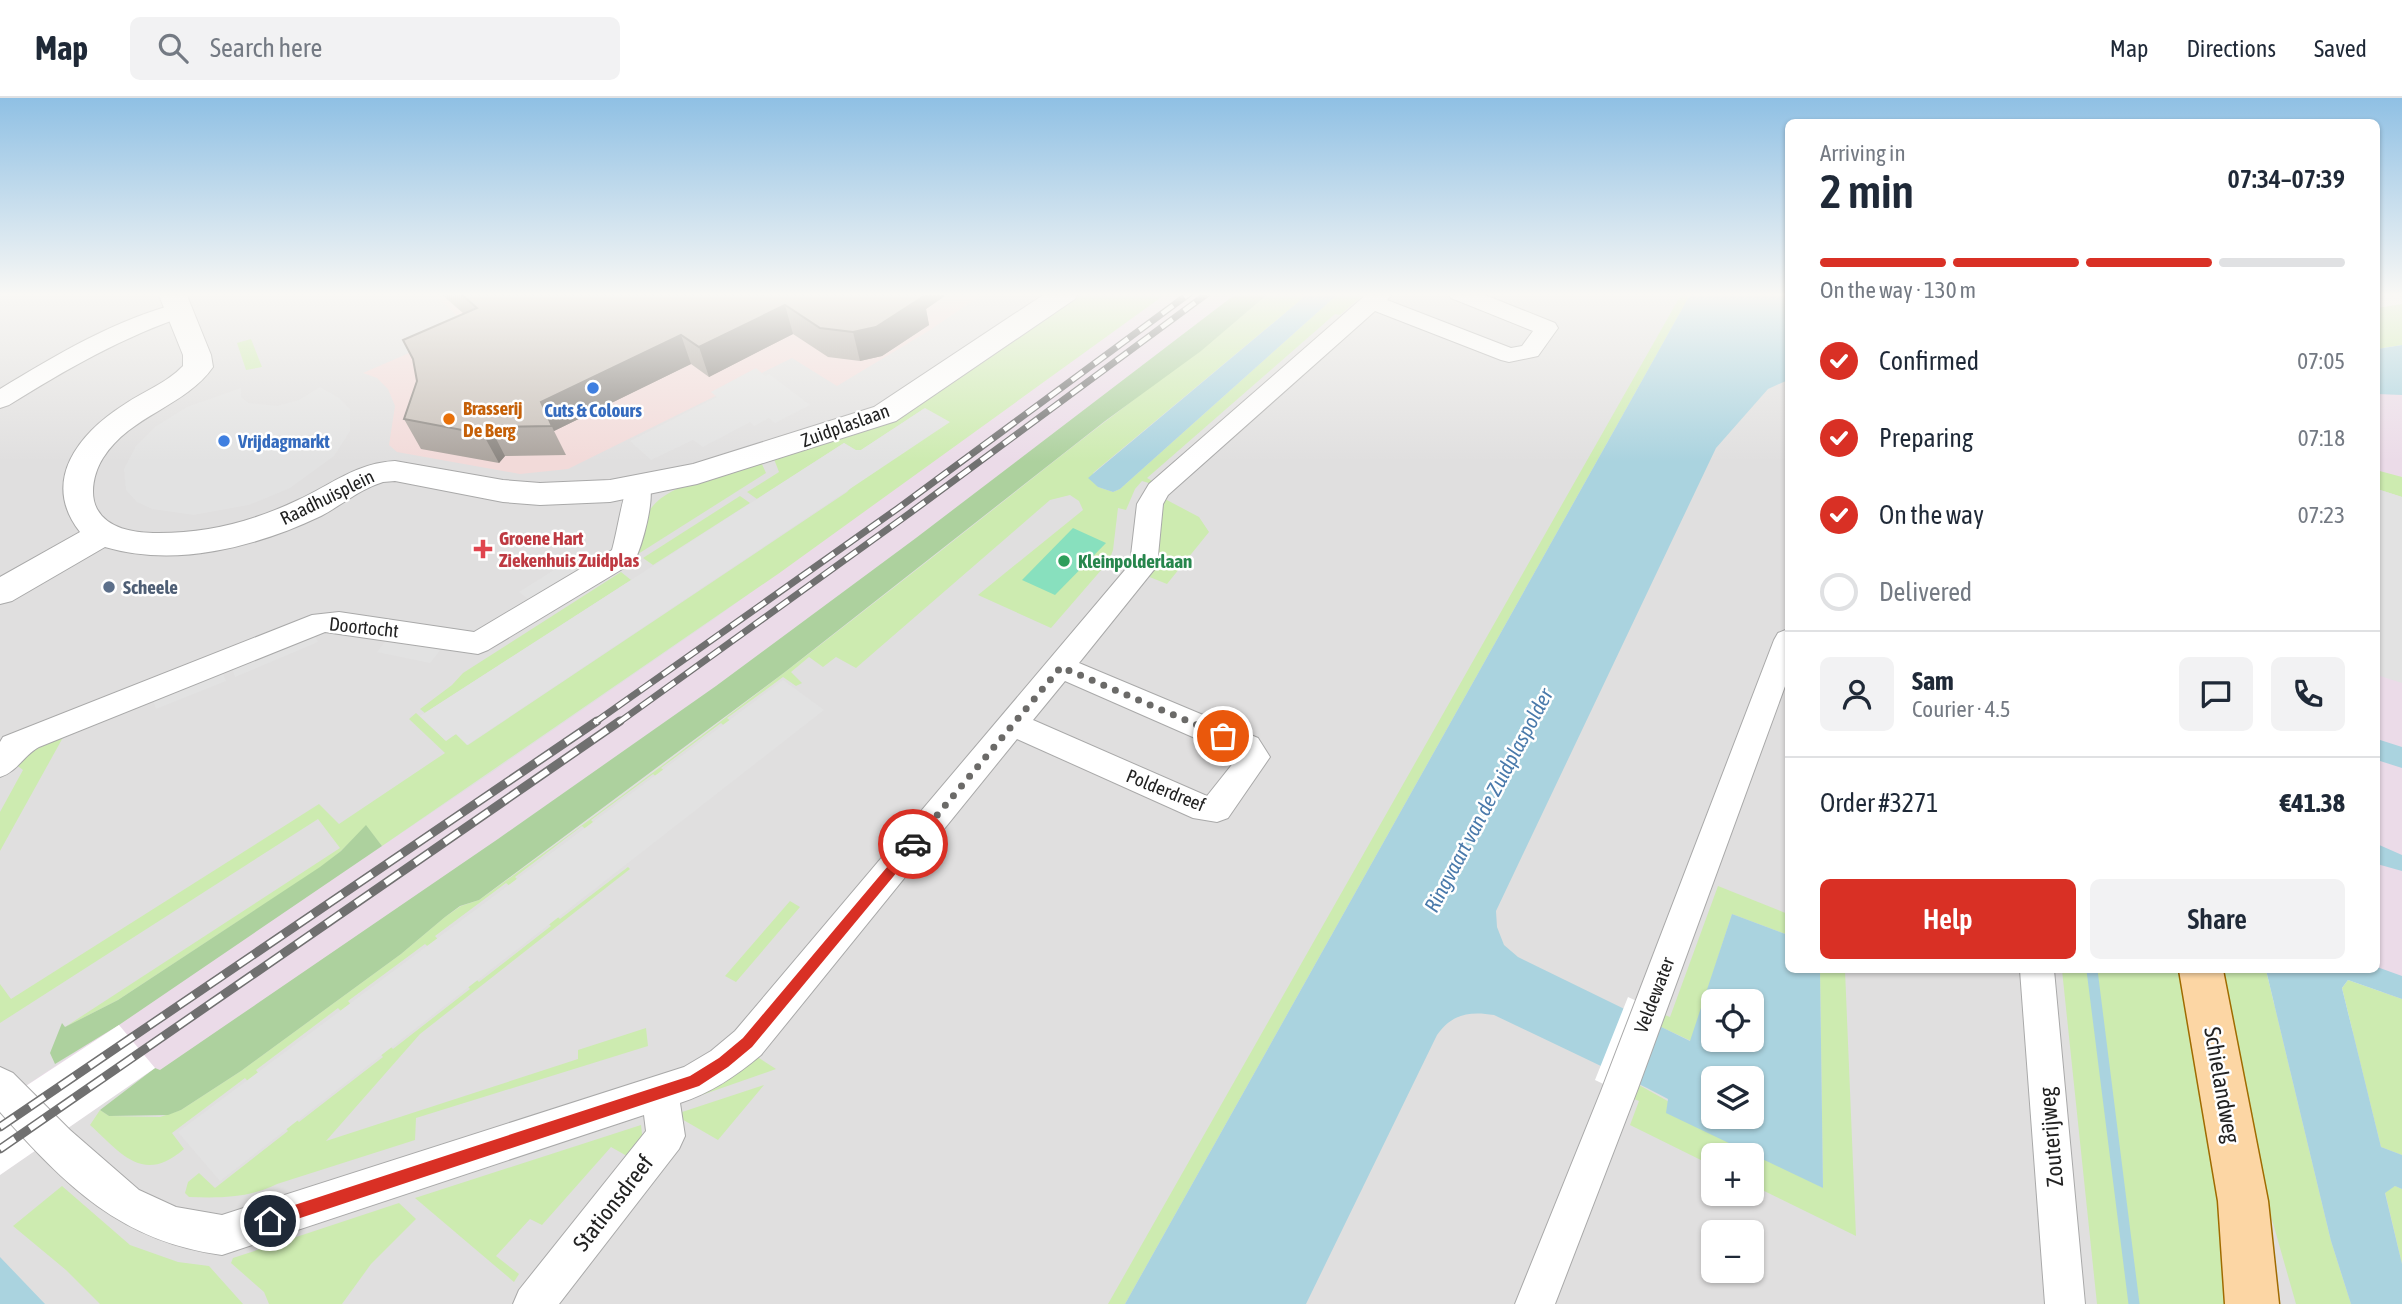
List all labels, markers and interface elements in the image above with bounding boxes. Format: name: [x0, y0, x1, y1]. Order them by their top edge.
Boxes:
search box: [130, 17, 620, 80]
text: Map: [35, 29, 88, 67]
icon: search: [154, 29, 192, 67]
text: Search here: [210, 33, 322, 63]
text: Map: [2110, 35, 2148, 62]
text: Directions: [2186, 35, 2276, 62]
text: Saved: [2314, 35, 2367, 62]
text: Arriving in: [1820, 140, 1906, 166]
text: 07:34–07:39: [2228, 164, 2345, 194]
text: 2 min: [1820, 165, 1914, 218]
text: On the way · 130 m: [1820, 277, 1976, 303]
icon: check: [1820, 342, 1858, 380]
text: Confirmed: [1879, 346, 1979, 376]
text: 07:05: [2297, 348, 2345, 374]
marker: Cuts & Colours: [585, 380, 601, 396]
place label: Brasserij De Berg: [463, 397, 522, 441]
place label: Cuts & Colours: [544, 399, 642, 421]
street label: Zuidplaslaan: [798, 399, 892, 451]
marker: Brasserij De Berg: [441, 411, 457, 427]
icon: check: [1820, 419, 1858, 457]
text: Preparing: [1879, 423, 1973, 453]
text: 07:18: [2298, 425, 2345, 451]
place label: Vrijdagmarkt: [237, 430, 330, 452]
marker: Vrijdagmarkt: [216, 433, 232, 449]
street label: Raadhuisplein: [276, 465, 378, 529]
icon: check: [1820, 496, 1858, 534]
text: On the way: [1879, 500, 1984, 530]
text: 07:23: [2298, 502, 2345, 528]
place label: Groene Hart Ziekenhuis Zuidplas: [499, 527, 639, 571]
marker: Groene Hart Ziekenhuis Zuidplas: [473, 539, 493, 559]
place label: Kleinpolderlaan: [1078, 550, 1192, 572]
marker: Kleinpolderlaan: [1056, 553, 1072, 569]
place label: Scheele: [123, 576, 178, 598]
text: Delivered: [1879, 577, 1972, 607]
marker: Scheele: [101, 579, 117, 595]
street label: Doortocht: [328, 612, 400, 642]
button: person: [1820, 657, 1894, 731]
button: chat: [2179, 657, 2253, 731]
button: phone: [2271, 657, 2345, 731]
text: Sam: [1912, 666, 1954, 696]
water label: Ringvaart van de Zuidplaspolder: [1419, 684, 1558, 916]
text: Courier · 4.5: [1912, 696, 2011, 722]
pin: [1193, 706, 1253, 766]
icon: bag: [1204, 717, 1242, 755]
street label: Polderdreef: [1123, 764, 1209, 816]
text: Order #3271: [1820, 788, 1939, 818]
text: €41.38: [2280, 788, 2345, 818]
courier: [878, 809, 948, 879]
icon: car: [894, 825, 932, 863]
button: Help: [1820, 879, 2076, 959]
button: Share: [2090, 879, 2345, 959]
street label: Veldewater: [1630, 954, 1679, 1036]
map controls: [1701, 989, 1764, 1283]
button: locate: [1701, 989, 1764, 1052]
street label: Schielandweg: [2199, 1025, 2245, 1145]
button: layers: [1701, 1066, 1764, 1129]
street label: Zouterijweg: [2034, 1086, 2068, 1188]
button: +: [1701, 1143, 1764, 1206]
street label: Stationsdreef: [568, 1150, 658, 1256]
pin: [240, 1191, 300, 1251]
icon: home: [251, 1202, 289, 1240]
button: −: [1701, 1220, 1764, 1283]

